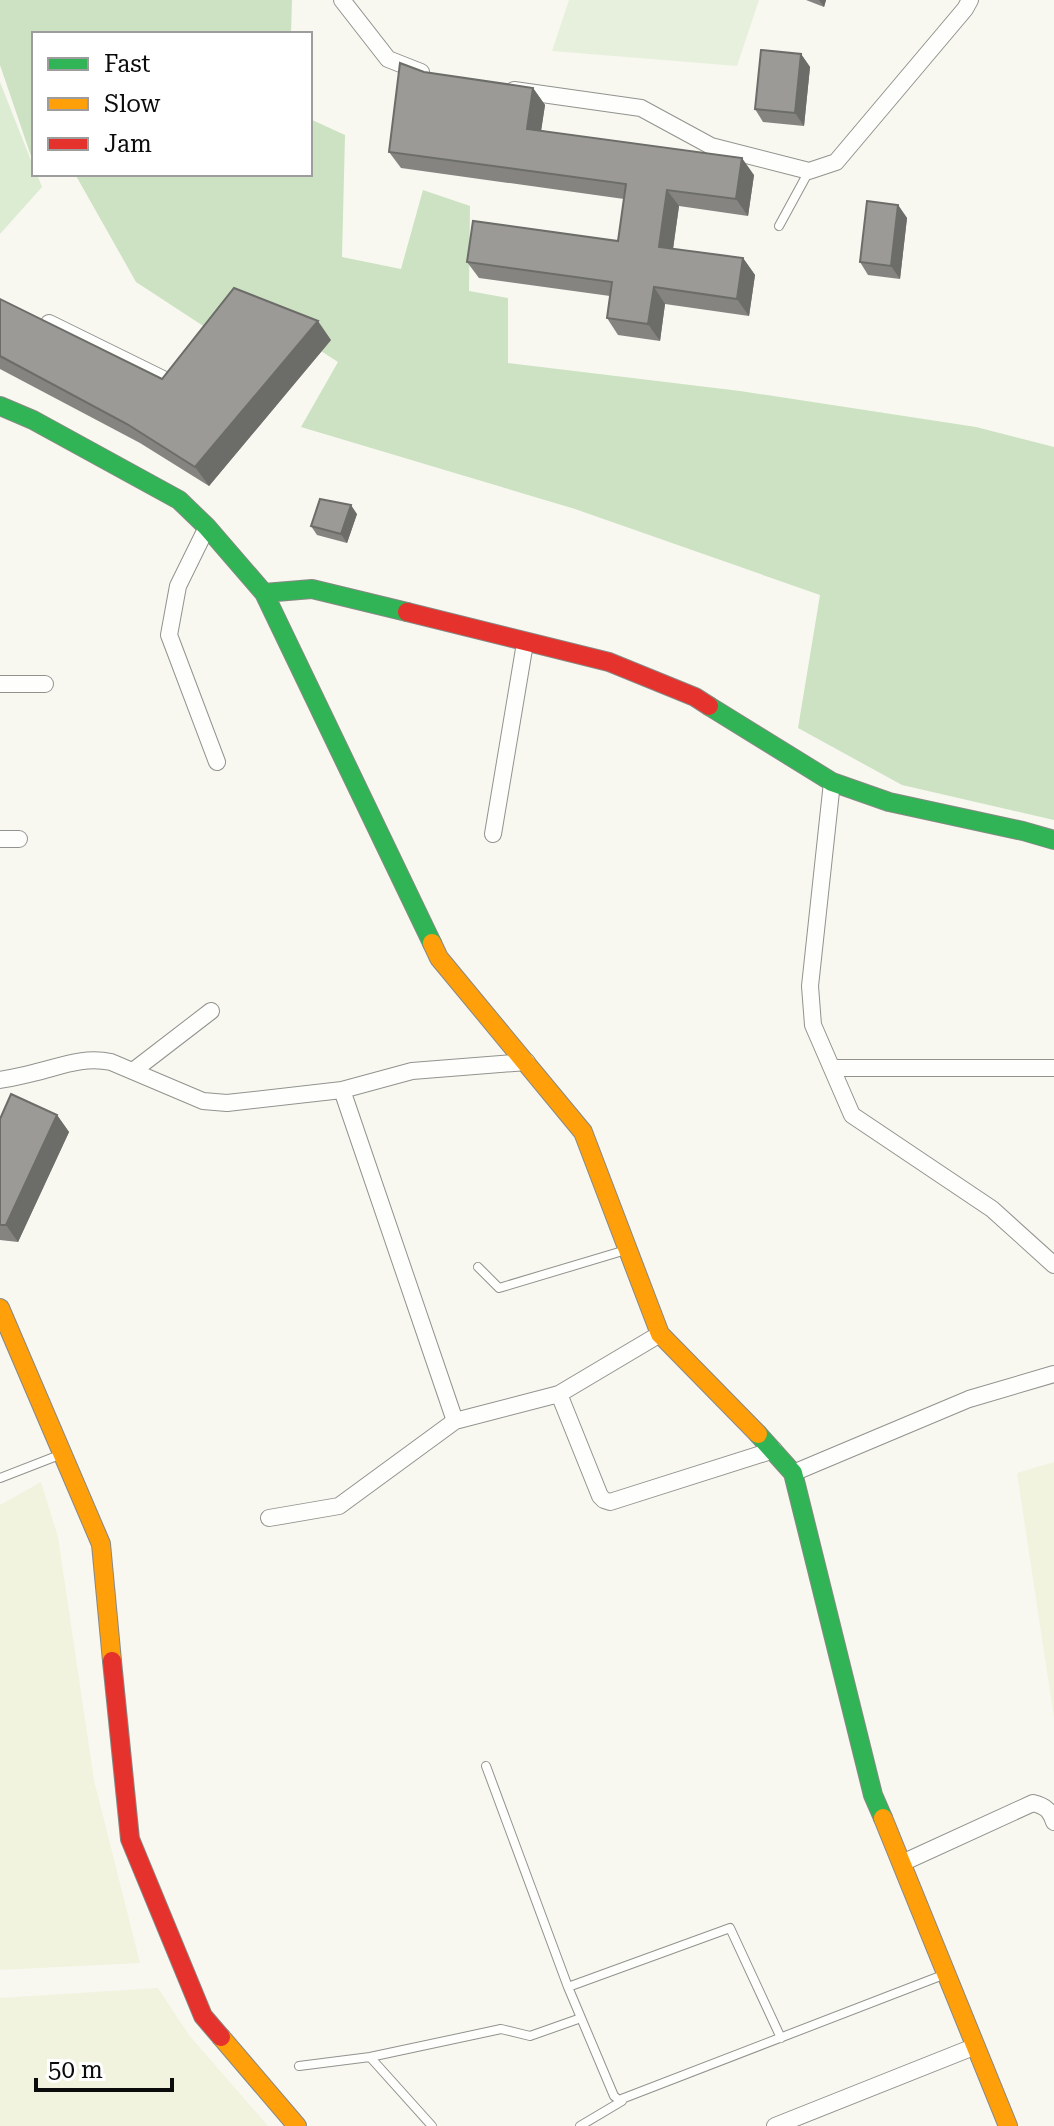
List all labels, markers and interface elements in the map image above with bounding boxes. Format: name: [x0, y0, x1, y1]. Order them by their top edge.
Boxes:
legend: [32, 32, 312, 176]
text: Fast: [104, 50, 151, 78]
text: Slow: [104, 90, 161, 118]
text: Jam: [104, 130, 152, 158]
scale bar: [36, 2042, 172, 2092]
text: 50 m: [48, 2056, 103, 2084]

